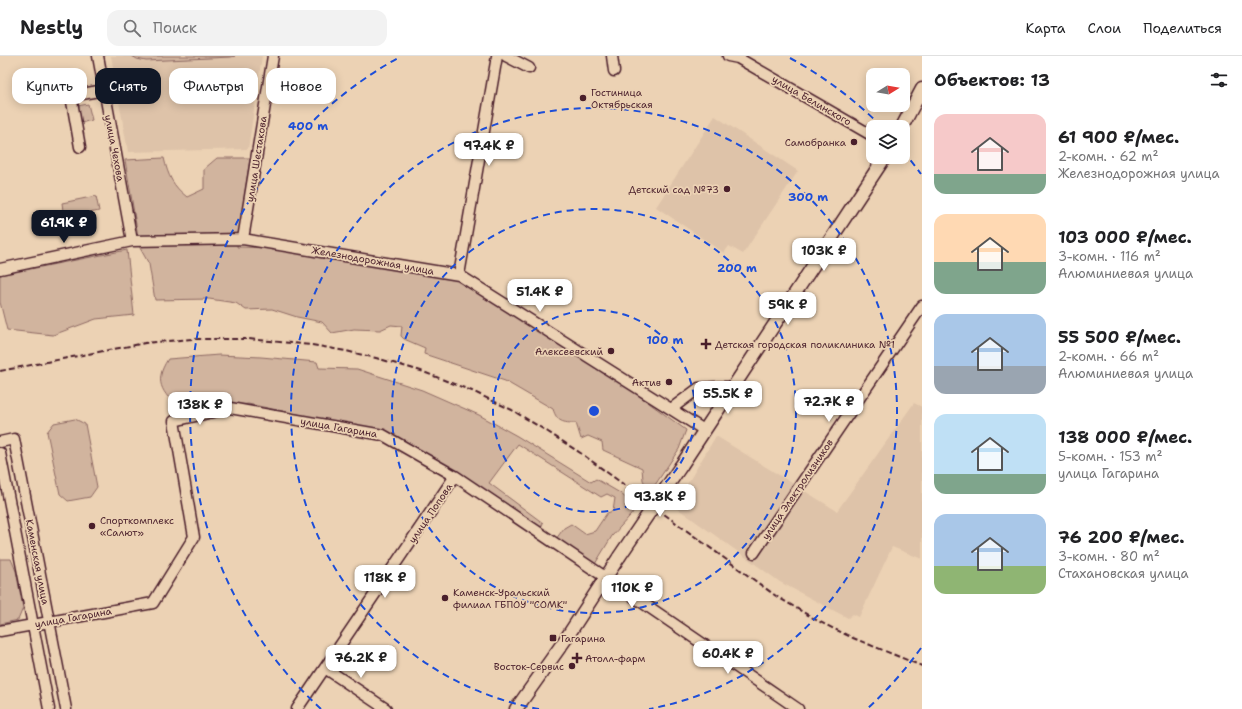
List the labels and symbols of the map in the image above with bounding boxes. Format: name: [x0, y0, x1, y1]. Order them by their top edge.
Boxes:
north arrow: [866, 68, 910, 112]
street label: улица Белинского: [770, 72, 854, 128]
place label: Гостиница Октябрьская: [591, 86, 653, 111]
marker: Гостиница Октябрьская: [578, 93, 588, 103]
street label: улица Чехова: [102, 114, 128, 183]
street label: улица Шестакова: [243, 114, 270, 203]
text: 400 m: [288, 118, 328, 134]
pin: 97.4K ₽: [452, 133, 526, 167]
place label: Самобранка: [785, 136, 847, 149]
marker: Самобранка: [849, 137, 859, 147]
place label: Детский сад №73: [629, 183, 719, 196]
marker: Детский сад №73: [722, 184, 732, 194]
text: 300 m: [788, 189, 828, 205]
pin: 61.9K ₽: [27, 210, 101, 244]
pin: 103K ₽: [791, 238, 857, 272]
street label: Железнодорожная улица: [311, 243, 436, 278]
text: 200 m: [717, 260, 757, 276]
pin: 51.4K ₽: [503, 279, 577, 313]
pin: 59K ₽: [760, 292, 816, 326]
text: 100 m: [647, 332, 684, 348]
marker: Детская городская поликлиника №1: [700, 338, 712, 350]
place label: Детская городская поликлиника №1: [715, 338, 895, 351]
place label: Алексеевский: [535, 345, 603, 358]
marker: Алексеевский: [606, 346, 616, 356]
place label: Актив: [632, 376, 661, 389]
marker: Актив: [664, 377, 674, 387]
pin: 55.5K ₽: [691, 381, 765, 415]
pin: 72.7K ₽: [792, 389, 866, 423]
pin: 138K ₽: [167, 392, 233, 426]
centre of rings: [587, 404, 601, 418]
street label: улица Гагарина: [299, 414, 379, 441]
street label: улица Электролизников: [759, 436, 836, 542]
street label: улица Попова: [406, 480, 456, 546]
pin: 93.8K ₽: [623, 484, 697, 518]
place label: Спорткомплекс «Салют»: [100, 514, 174, 539]
street label: Каменская улица: [23, 518, 52, 607]
marker: Спорткомплекс «Салют»: [87, 521, 97, 531]
pin: 118K ₽: [352, 565, 418, 599]
pin: 110K ₽: [599, 575, 665, 609]
place label: Каменск-Уральский филиал ГБПОУ "СОМК": [453, 586, 567, 611]
marker: Каменск-Уральский филиал ГБПОУ "СОМК": [440, 593, 450, 603]
street label: улица Гагарина: [34, 604, 113, 631]
place label: Гагарина: [561, 632, 606, 645]
marker: Гагарина: [548, 633, 558, 643]
pin: 60.4K ₽: [691, 641, 765, 675]
pin: 76.2K ₽: [324, 645, 398, 679]
place label: Атолл-фарм: [585, 652, 646, 665]
marker: Атолл-фарм: [572, 653, 582, 663]
place label: Восток-Сервис: [494, 660, 564, 673]
marker: Восток-Сервис: [567, 661, 577, 671]

